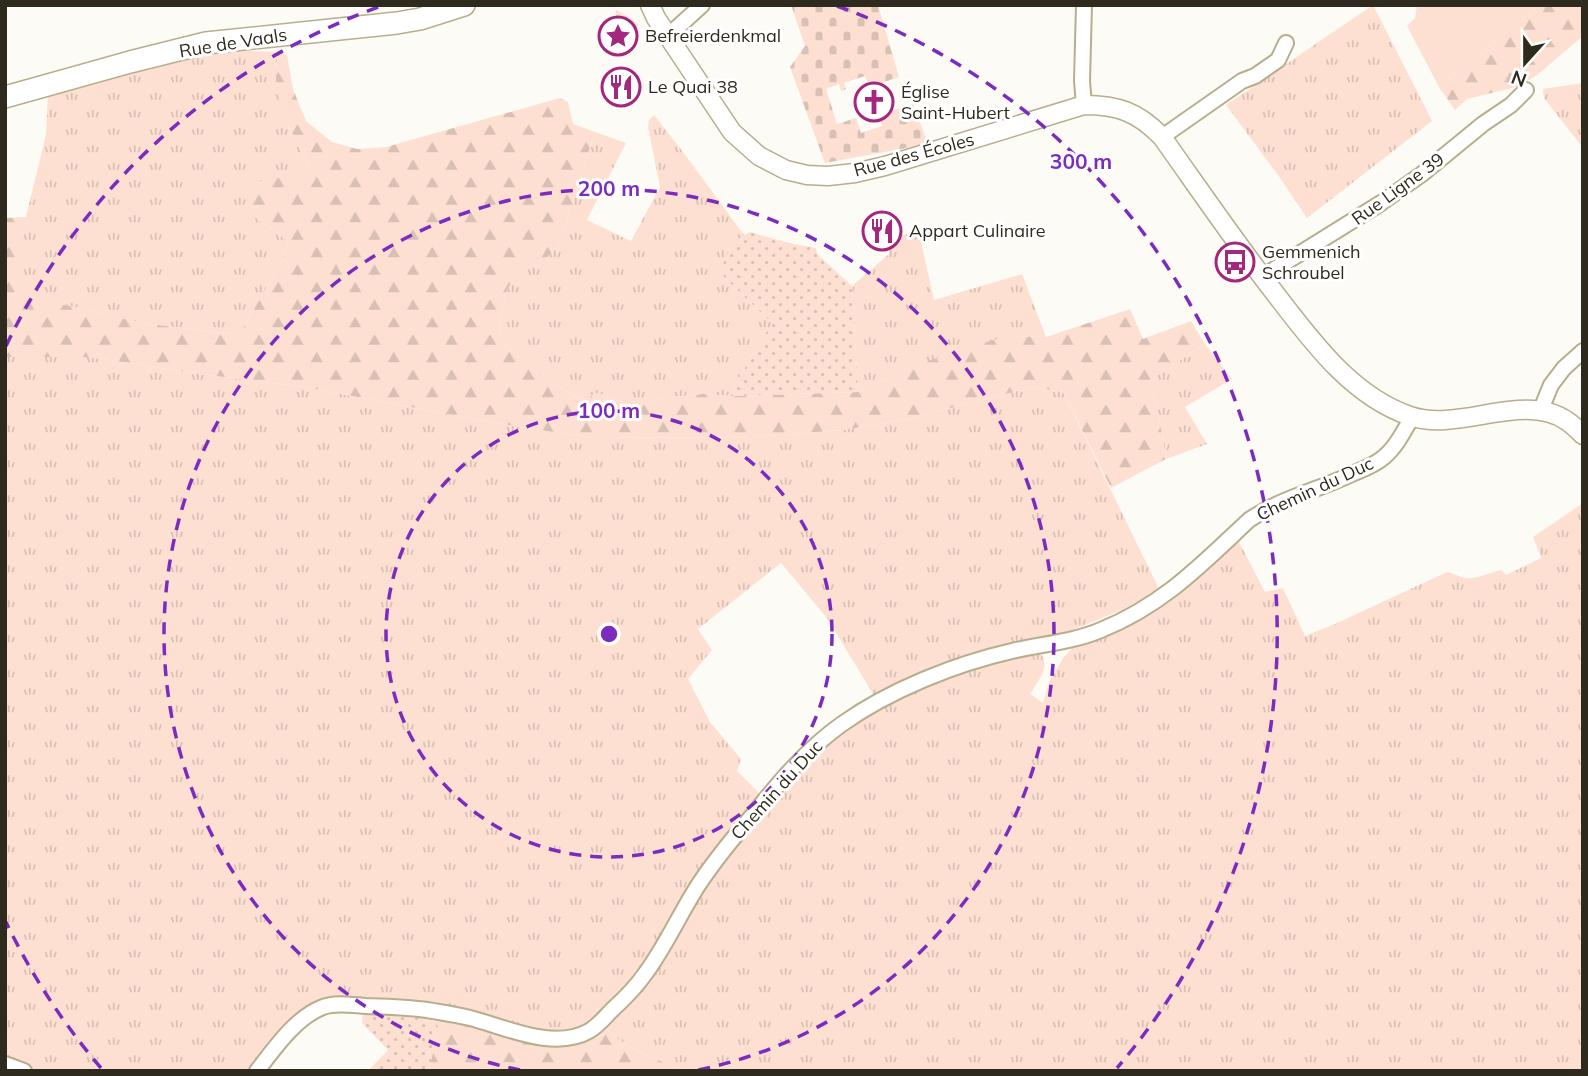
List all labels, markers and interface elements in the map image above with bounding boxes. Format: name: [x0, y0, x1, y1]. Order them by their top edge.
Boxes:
place icon: Befreierdenkmal: [597, 15, 639, 57]
street label: Rue de Vaals: [177, 23, 289, 62]
place label: Befreierdenkmal: [645, 24, 781, 47]
north arrow: [1490, 28, 1560, 98]
text: N: [1508, 65, 1530, 93]
restaurant icon: Le Quai 38: [600, 66, 642, 108]
place label: Le Quai 38: [648, 75, 738, 98]
place label: Église Saint-Hubert: [901, 80, 1010, 124]
church icon: Église Saint-Hubert: [853, 81, 895, 123]
street label: Rue des Écoles: [851, 127, 977, 182]
street label: Rue Ligne 39: [1347, 147, 1449, 230]
text: 300 m: [1050, 148, 1112, 174]
text: 200 m: [578, 175, 640, 201]
restaurant icon: Appart Culinaire: [861, 210, 903, 252]
place label: Appart Culinaire: [909, 219, 1046, 242]
place label: Gemmenich Schroubel: [1262, 240, 1361, 284]
bus stop icon: Gemmenich Schroubel: [1214, 241, 1256, 283]
text: 100 m: [578, 397, 640, 423]
street label: Chemin du Duc: [1253, 451, 1377, 526]
centre of rings: [597, 622, 621, 646]
street label: Chemin du Duc: [726, 735, 828, 844]

